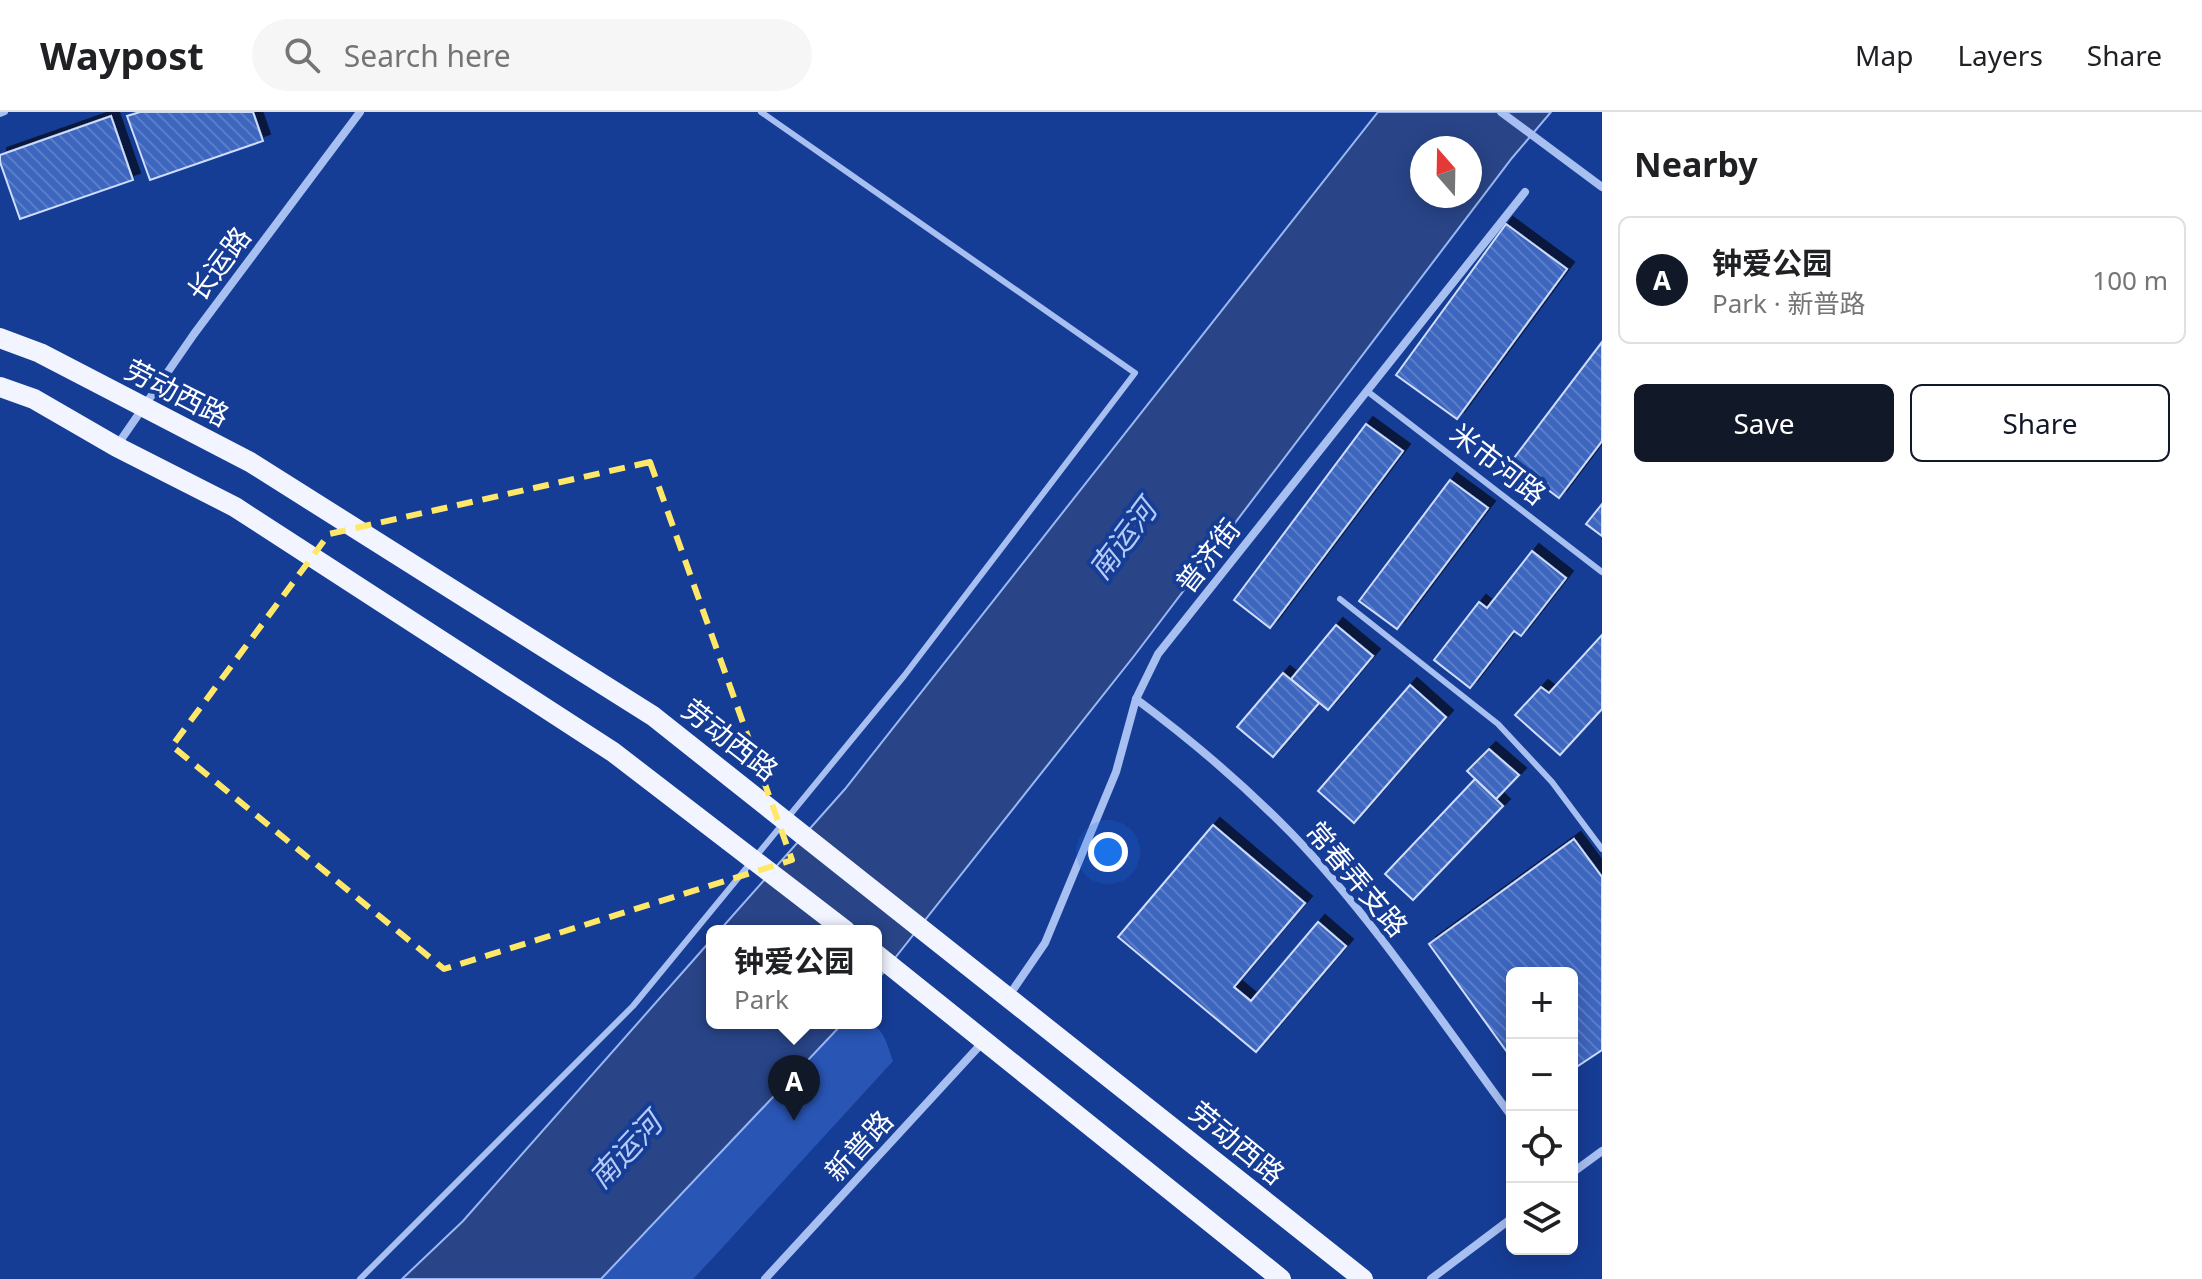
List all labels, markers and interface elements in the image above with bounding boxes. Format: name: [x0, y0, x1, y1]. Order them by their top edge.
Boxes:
search box: [252, 19, 812, 91]
text: Waypost: [40, 29, 204, 81]
icon: search: [280, 33, 324, 77]
text: Search here: [344, 35, 511, 76]
text: Map: [1855, 36, 1913, 74]
text: Layers: [1957, 36, 2043, 74]
text: Share: [2087, 36, 2162, 74]
north arrow: [1410, 136, 1482, 208]
text: Nearby: [1634, 141, 1758, 187]
street label: 长运路: [178, 218, 259, 308]
text: 钟爱公园: [1712, 242, 1832, 283]
text: A: [1653, 262, 1671, 298]
text: 100 m: [2092, 262, 2168, 298]
text: Park · 新普路: [1712, 285, 1865, 321]
street label: 劳动西路: [119, 350, 236, 434]
button: Save: [1634, 384, 1894, 462]
button: Share: [1910, 384, 2170, 462]
street label: 米市河路: [1443, 414, 1554, 513]
water label: 南运河: [1078, 487, 1168, 587]
street label: 普济街: [1166, 511, 1248, 600]
street label: 劳动西路: [675, 690, 786, 789]
street label: 常春弄支路: [1298, 813, 1417, 944]
your location: [1088, 832, 1128, 872]
popup: [706, 925, 882, 1029]
text: 钟爱公园: [734, 940, 854, 981]
map controls: [1506, 967, 1578, 1255]
button: +: [1506, 967, 1578, 1039]
text: Park: [734, 981, 789, 1017]
button: −: [1506, 1039, 1578, 1111]
pin: A: [768, 1055, 820, 1121]
street label: 劳动西路: [1182, 1092, 1293, 1192]
water label: 南运河: [579, 1099, 674, 1197]
street label: 新普路: [816, 1102, 901, 1189]
button: locate: [1506, 1111, 1578, 1183]
button: layers: [1506, 1183, 1578, 1255]

